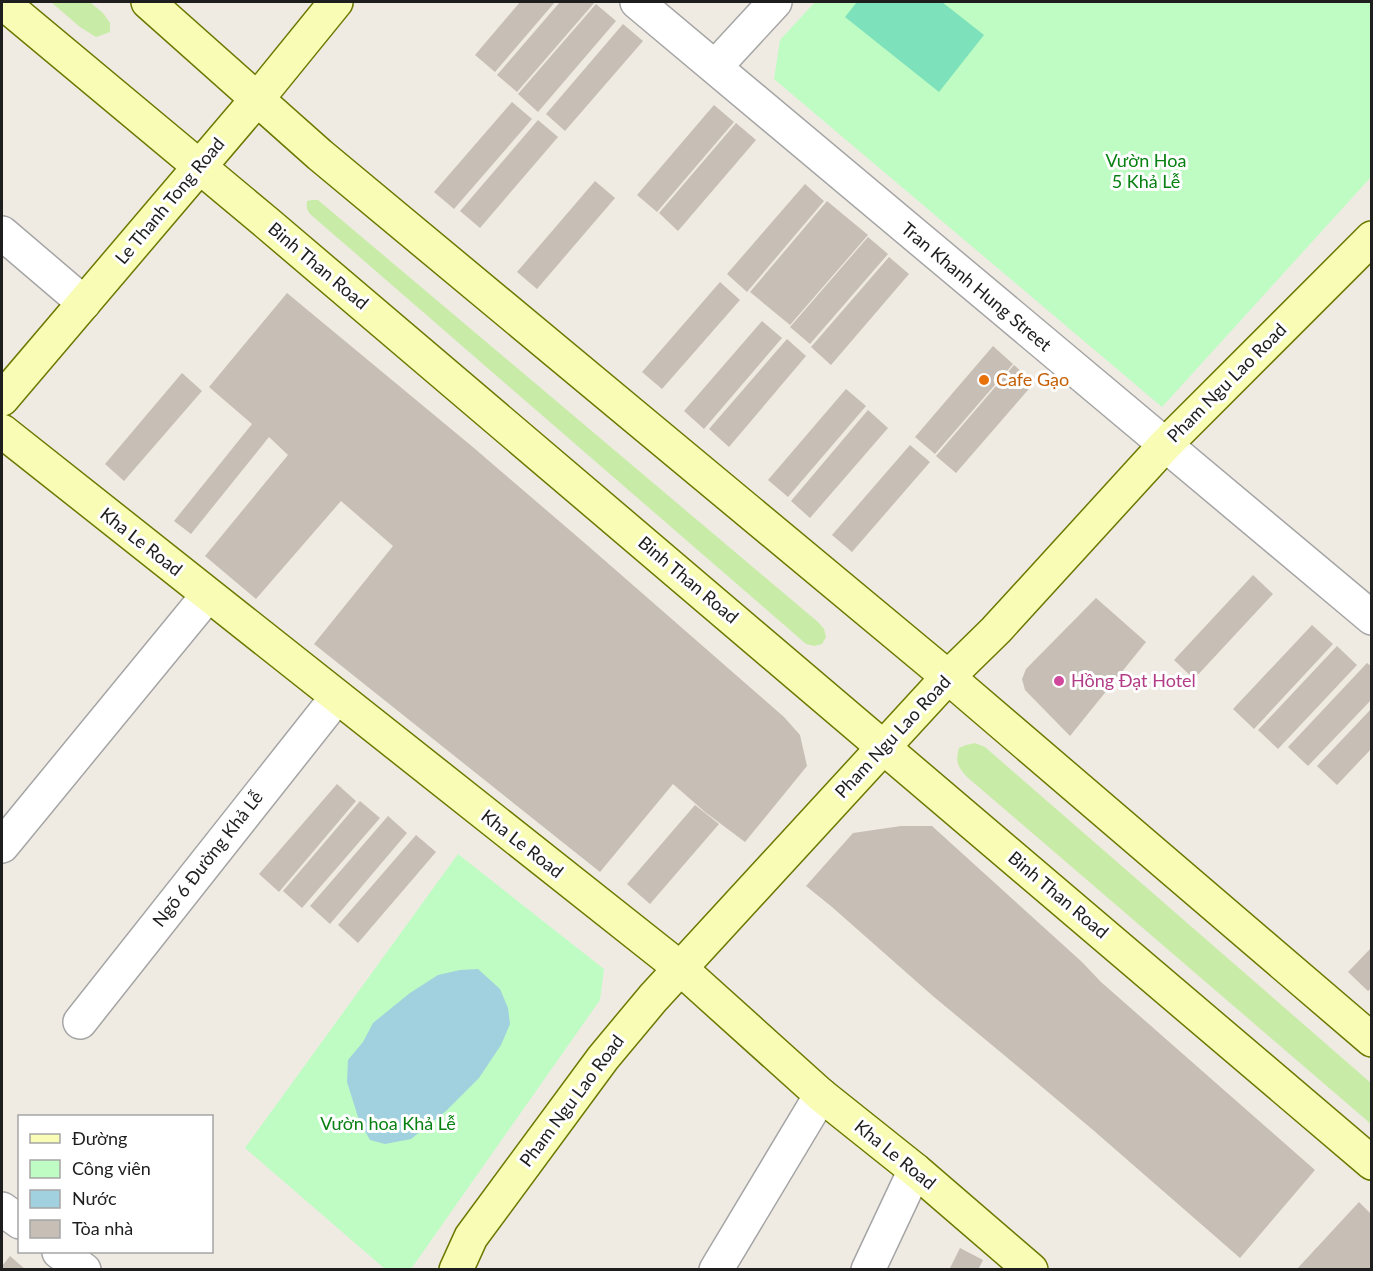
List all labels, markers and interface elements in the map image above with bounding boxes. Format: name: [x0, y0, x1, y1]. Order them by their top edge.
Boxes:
street label: Le Thanh Tong Road: [110, 133, 229, 268]
park label: Vườn Hoa 5 Khả Lễ: [1106, 149, 1186, 192]
street label: Binh Than Road: [264, 217, 373, 314]
street label: Tran Khanh Hung Street: [897, 217, 1057, 356]
street label: Pham Ngu Lao Road: [1162, 318, 1290, 446]
place label: Cafe Gạo: [996, 368, 1069, 390]
marker: Cafe Gạo: [977, 373, 991, 387]
street label: Kha Le Road: [96, 502, 187, 580]
street label: Binh Than Road: [634, 531, 743, 628]
place label: Hồng Đạt Hotel: [1071, 669, 1196, 691]
street label: Pham Ngu Lao Road: [830, 670, 955, 802]
marker: Hồng Đạt Hotel: [1052, 674, 1066, 688]
street label: Ngõ 6 Đường Khả Lễ: [147, 786, 267, 931]
street label: Kha Le Road: [477, 804, 568, 882]
street label: Binh Than Road: [1004, 846, 1113, 943]
street label: Pham Ngu Lao Road: [514, 1030, 628, 1171]
park label: Vườn hoa Khả Lễ: [320, 1112, 456, 1134]
legend: [18, 1115, 213, 1253]
street label: Kha Le Road: [851, 1115, 941, 1194]
text: Đường: [72, 1127, 127, 1149]
text: Công viên: [72, 1157, 151, 1179]
text: Nước: [72, 1187, 117, 1209]
text: Tòa nhà: [72, 1217, 133, 1239]

